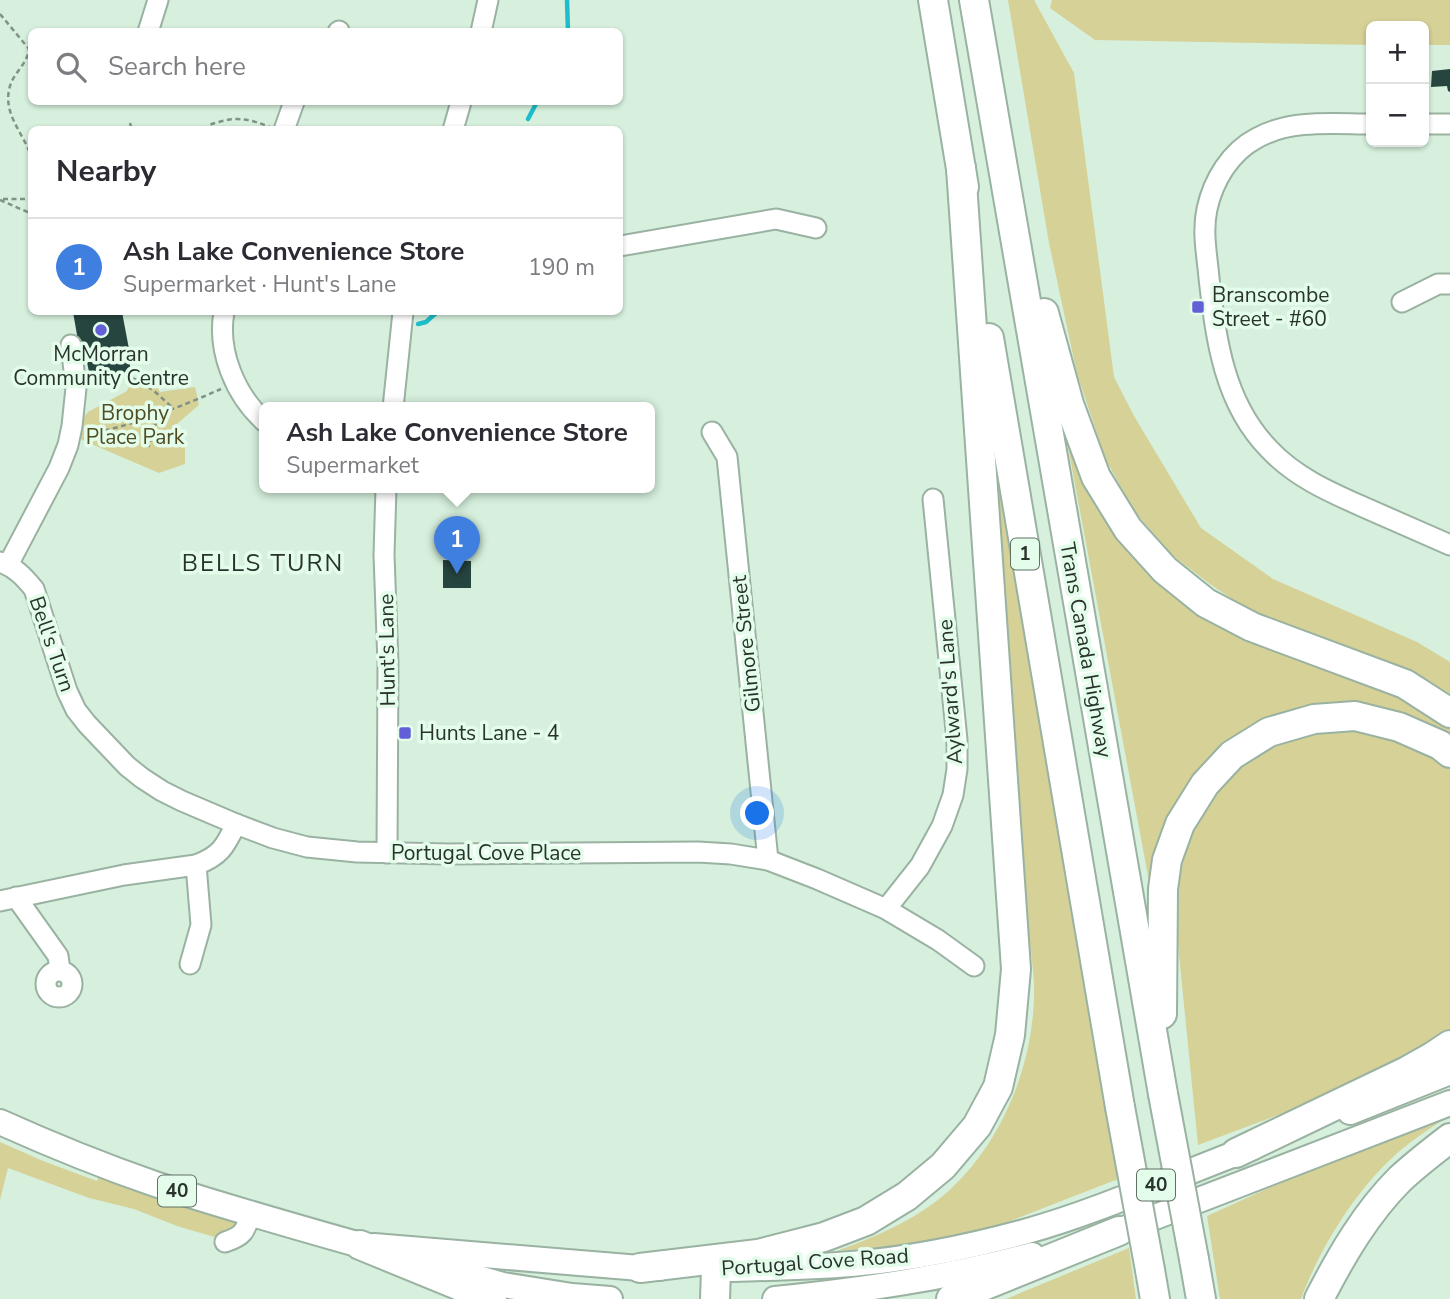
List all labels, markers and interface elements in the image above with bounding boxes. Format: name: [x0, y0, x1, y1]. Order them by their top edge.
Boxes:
map controls: [1366, 21, 1429, 147]
button: +: [1366, 21, 1429, 84]
search box: [28, 28, 623, 105]
icon: search: [52, 48, 90, 86]
text: Search here: [108, 49, 246, 84]
button: −: [1366, 84, 1429, 147]
text: Nearby: [56, 151, 156, 192]
text: Ash Lake Convenience Store: [123, 234, 464, 269]
text: 1: [72, 252, 86, 283]
text: 190 m: [528, 252, 595, 283]
text: Supermarket · Hunt's Lane: [123, 269, 396, 300]
place label: Branscombe Street - #60: [1212, 281, 1329, 333]
marker: Branscombe Street - #60: [1190, 299, 1206, 315]
marker: McMorran Community Centre: [93, 322, 109, 338]
place label: McMorran Community Centre: [13, 340, 189, 392]
park label: Brophy Place Park: [86, 399, 185, 451]
popup: [259, 402, 655, 493]
text: Ash Lake Convenience Store: [286, 415, 628, 450]
text: Supermarket: [286, 450, 419, 481]
pin: 1: [434, 516, 480, 574]
road number: 1: [1011, 538, 1039, 569]
street label: Trans Canada Highway: [1053, 540, 1119, 760]
district label: BELLS TURN: [182, 547, 344, 579]
street label: Gilmore Street: [725, 574, 767, 714]
street label: Bell's Turn: [23, 592, 81, 696]
street label: Hunt's Lane: [372, 593, 402, 707]
street label: Aylward's Lane: [931, 618, 969, 766]
place label: Hunts Lane - 4: [419, 719, 559, 747]
marker: Hunts Lane - 4: [397, 725, 413, 741]
your location: [740, 796, 774, 830]
street label: Portugal Cove Place: [391, 839, 581, 867]
road number: 40: [1137, 1170, 1175, 1200]
road number: 40: [158, 1176, 196, 1206]
street label: Portugal Cove Road: [720, 1241, 910, 1283]

